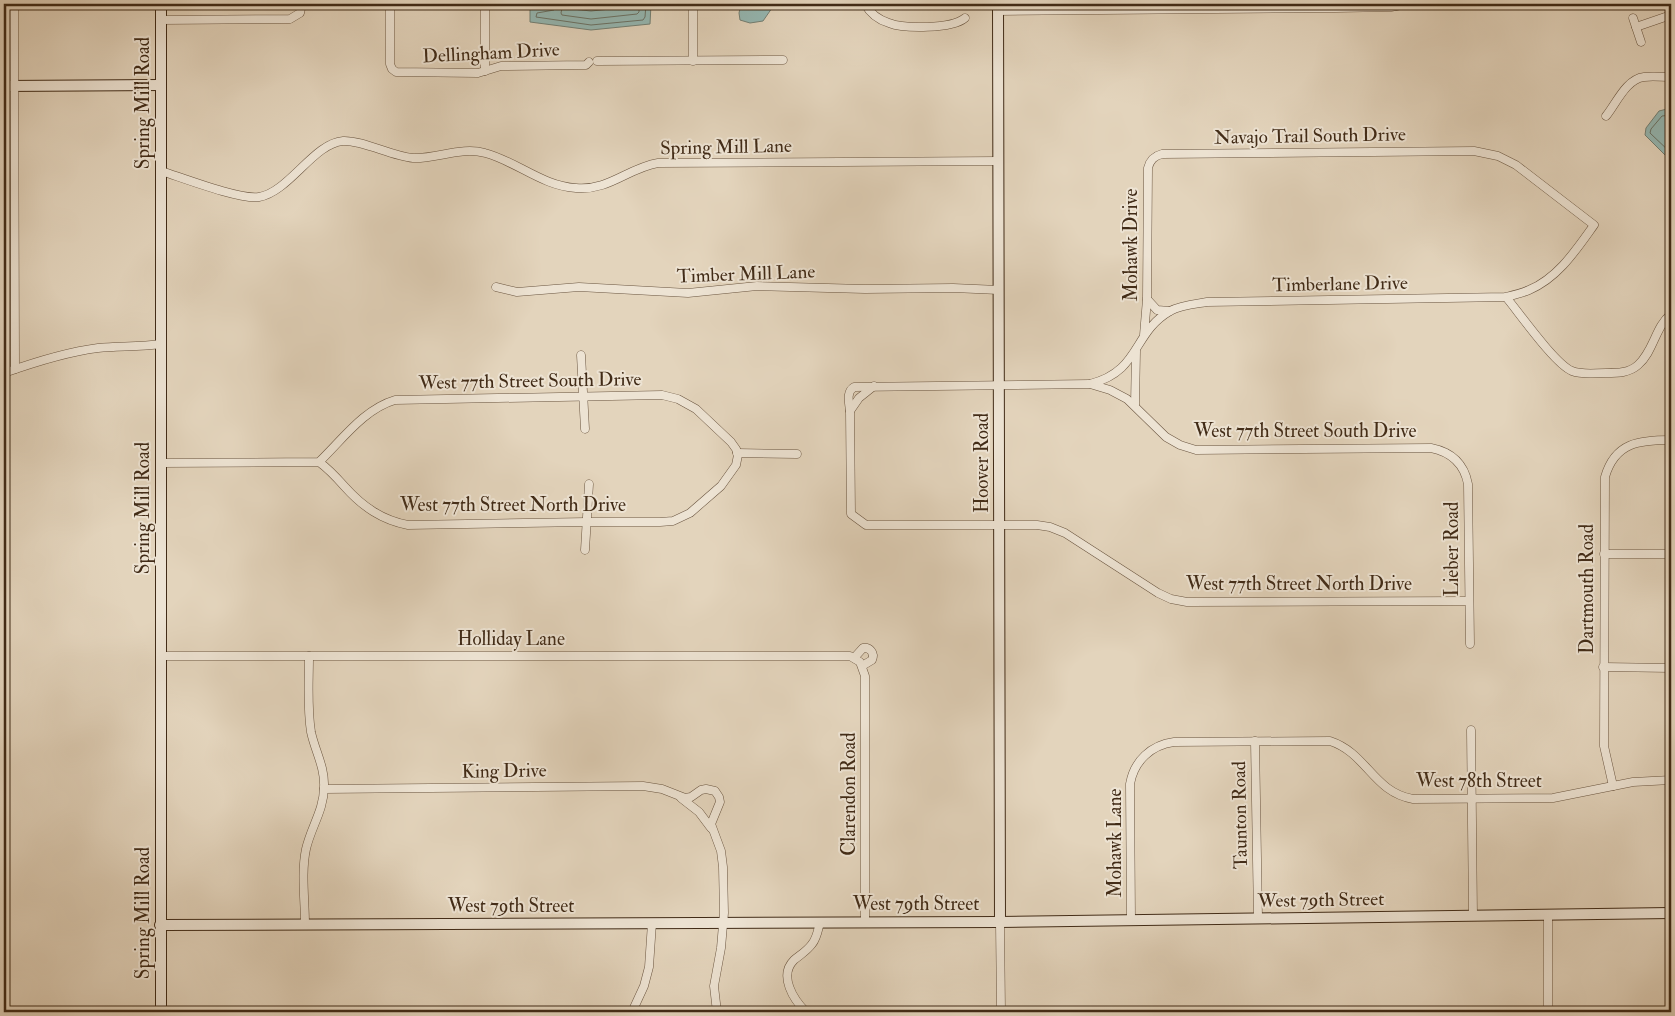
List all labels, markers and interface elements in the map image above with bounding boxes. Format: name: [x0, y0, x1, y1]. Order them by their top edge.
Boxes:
street label: Spring Mill Road: [131, 36, 156, 169]
street label: Dellingham Drive: [422, 37, 560, 69]
street label: Navajo Trail South Drive: [1214, 122, 1406, 150]
street label: Spring Mill Lane: [660, 134, 792, 161]
street label: Mohawk Drive: [1119, 188, 1143, 301]
street label: Timber Mill Lane: [676, 260, 816, 288]
street label: Timberlane Drive: [1272, 271, 1408, 297]
street label: West 77th Street South Drive: [417, 367, 642, 395]
street label: Hoover Road: [970, 412, 994, 513]
street label: West 77th Street South Drive: [1193, 419, 1416, 443]
street label: Spring Mill Road: [131, 441, 156, 574]
street label: West 77th Street North Drive: [399, 493, 626, 517]
street label: Lieber Road: [1440, 501, 1464, 596]
street label: Dartmouth Road: [1575, 523, 1599, 654]
street label: West 77th Street North Drive: [1185, 572, 1412, 596]
street label: Holliday Lane: [457, 627, 565, 651]
street label: Clarendon Road: [837, 732, 861, 856]
street label: King Drive: [461, 758, 547, 784]
street label: Taunton Road: [1227, 760, 1253, 869]
street label: West 78th Street: [1415, 769, 1542, 793]
street label: Mohawk Lane: [1103, 789, 1127, 897]
street label: Spring Mill Road: [131, 846, 156, 979]
street label: West 79th Street: [1256, 887, 1385, 913]
street label: West 79th Street: [852, 892, 979, 916]
street label: West 79th Street: [447, 894, 574, 918]

